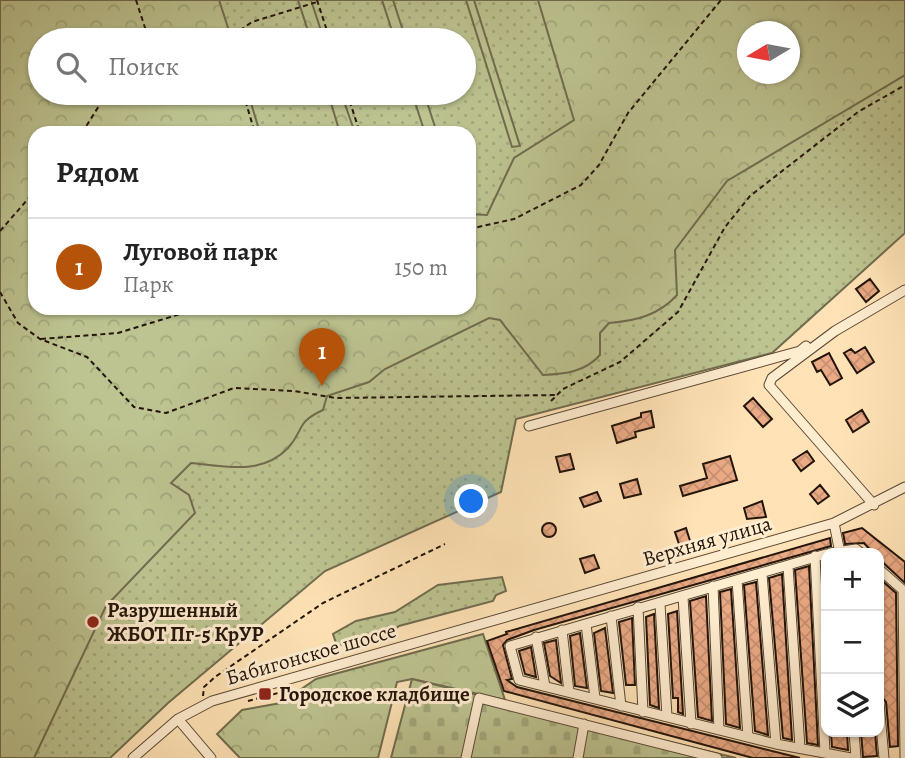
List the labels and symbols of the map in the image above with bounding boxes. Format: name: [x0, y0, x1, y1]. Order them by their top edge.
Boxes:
north arrow: [737, 21, 800, 84]
pin: 1: [299, 328, 345, 386]
your location: [454, 484, 488, 518]
street label: Верхняя улица: [639, 509, 775, 573]
place label: Разрушенный ЖБОТ Пг-5 КрУР: [107, 596, 263, 648]
marker: Разрушенный ЖБОТ Пг-5 КрУР: [85, 614, 101, 630]
street label: Бабигонское шоссе: [223, 616, 399, 692]
place label: Городское кладбище: [279, 680, 470, 708]
marker: Городское кладбище: [257, 686, 273, 702]

